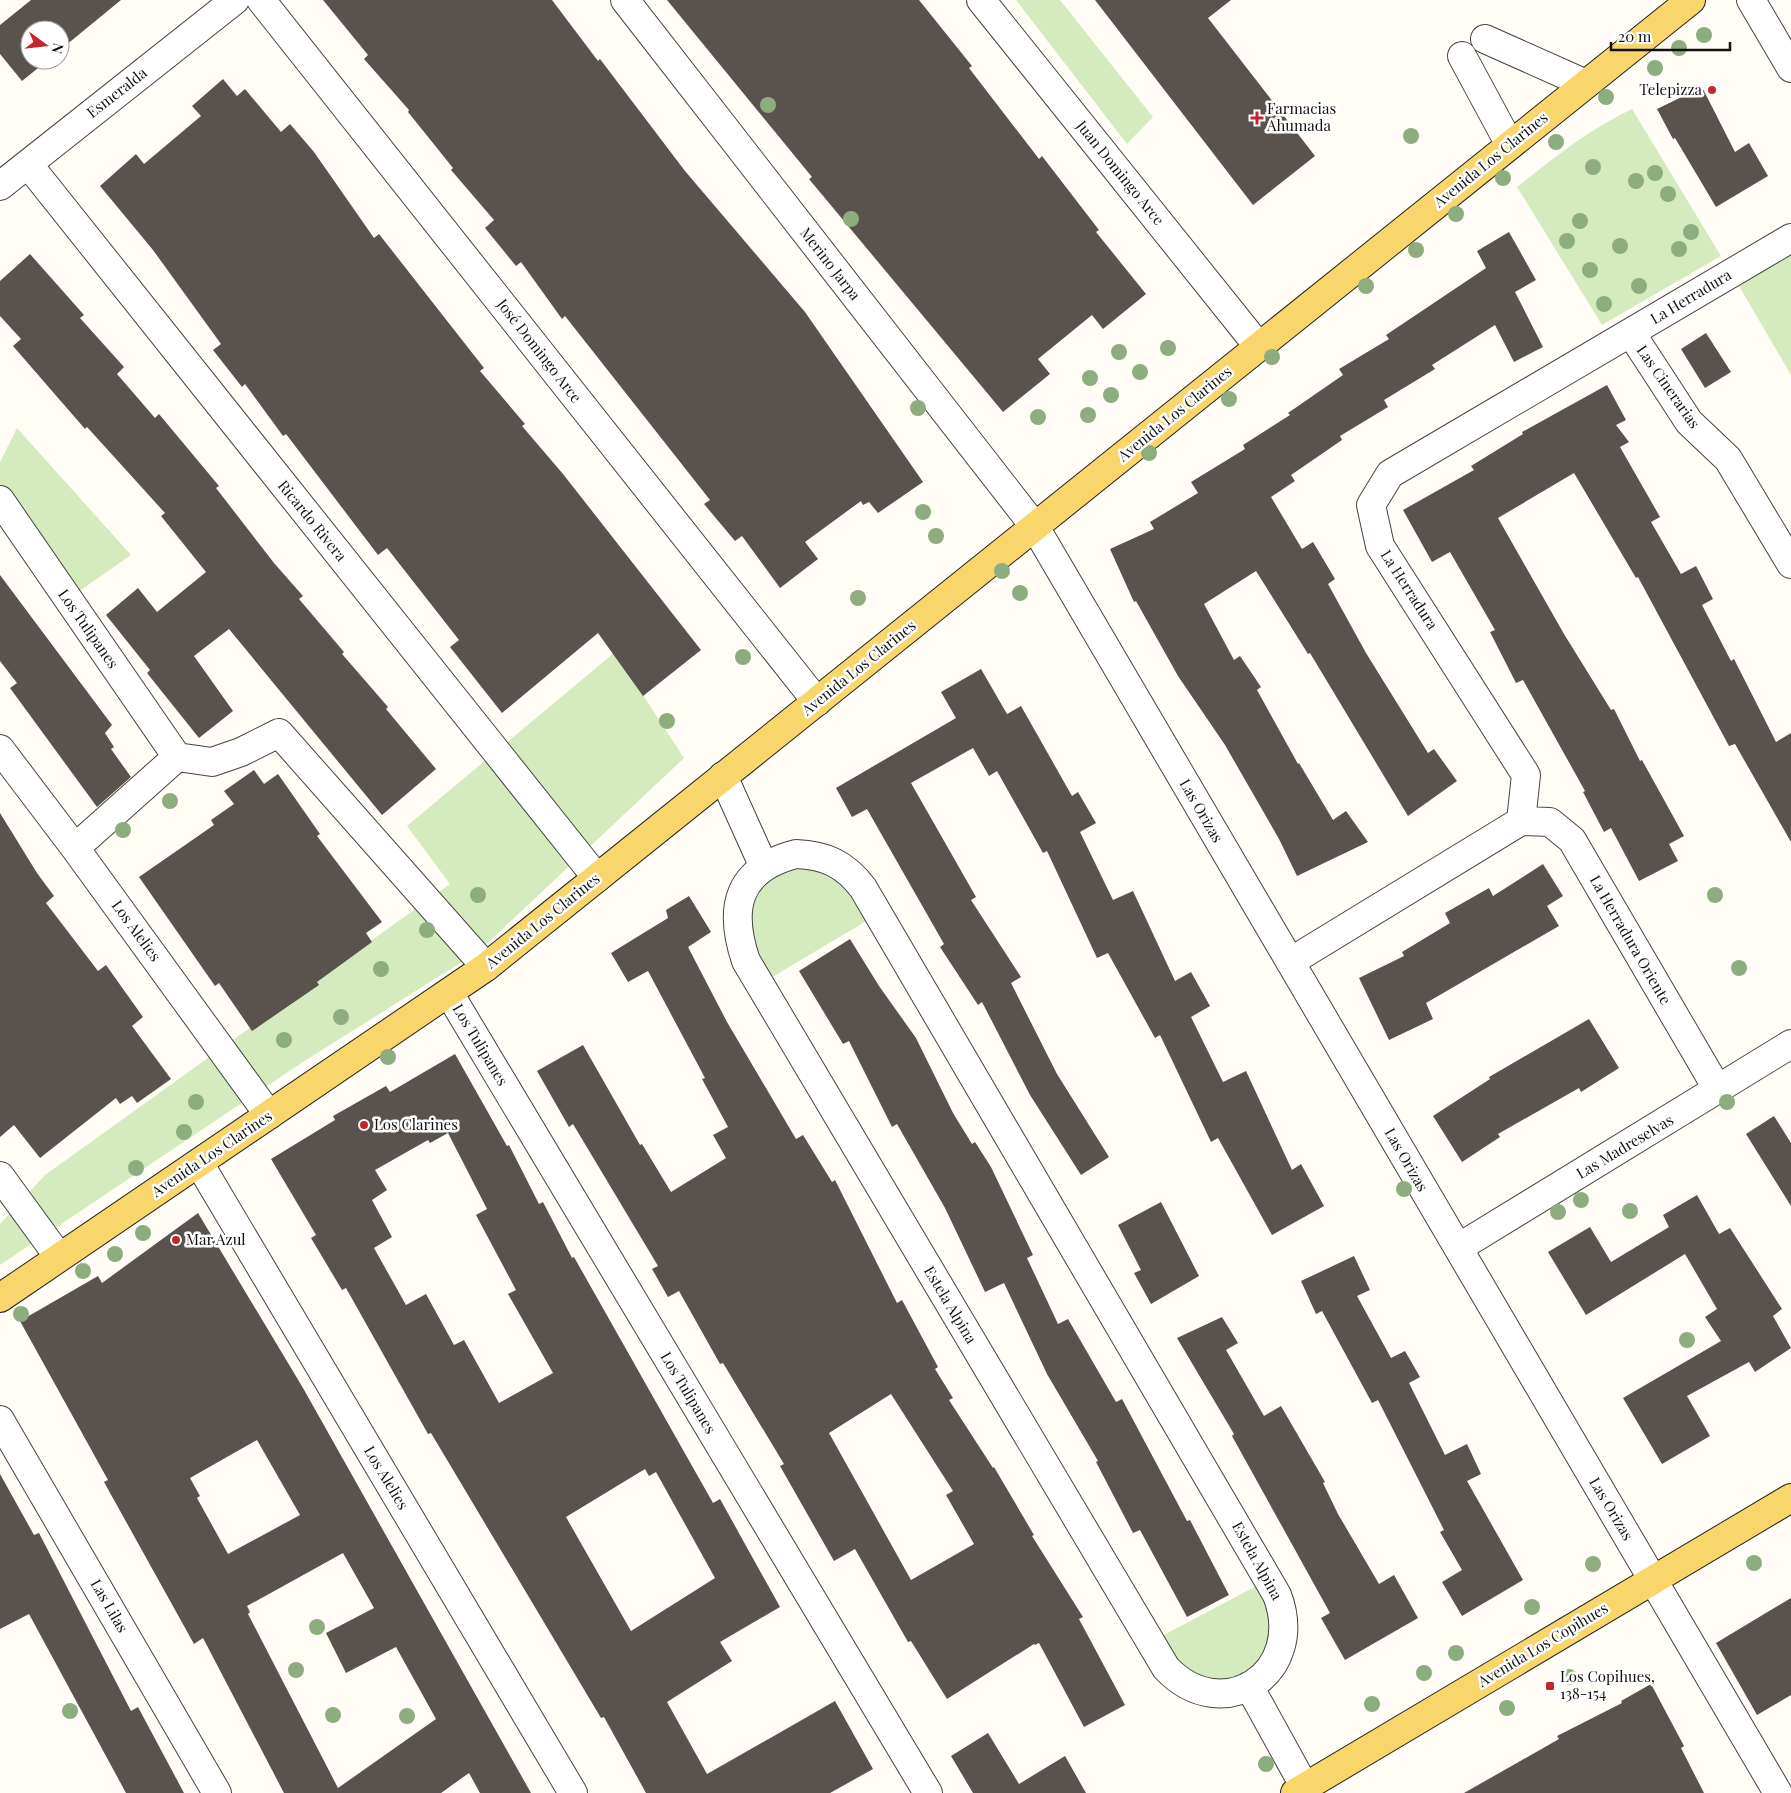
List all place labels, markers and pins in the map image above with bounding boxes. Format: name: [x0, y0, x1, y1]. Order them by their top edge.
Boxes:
place label: Telepizza: [1639, 79, 1703, 99]
marker: Telepizza: [1706, 84, 1718, 96]
place label: Farmacias Ahumada: [1266, 98, 1336, 135]
marker: Farmacias Ahumada: [1251, 112, 1263, 124]
place label: Los Clarines: [374, 1114, 458, 1134]
marker: Los Clarines: [358, 1119, 370, 1131]
place label: Mar Azul: [186, 1229, 246, 1249]
marker: Mar Azul: [170, 1234, 182, 1246]
place label: Los Copihues, 138-154: [1560, 1666, 1655, 1703]
marker: Los Copihues, 138-154: [1544, 1680, 1556, 1692]

